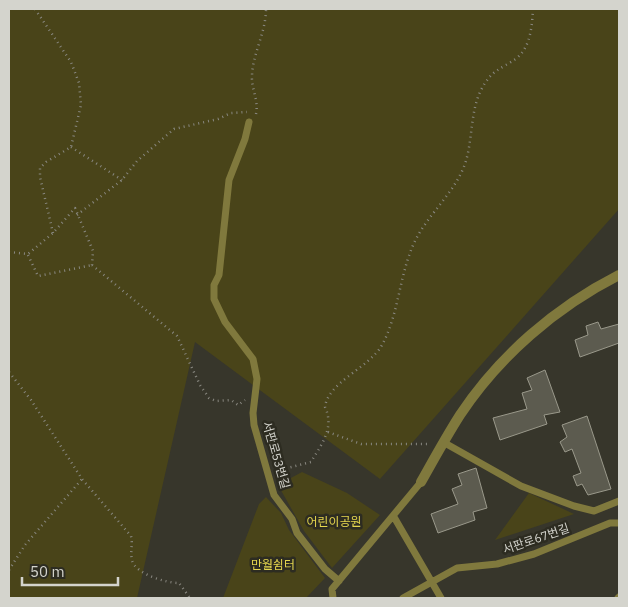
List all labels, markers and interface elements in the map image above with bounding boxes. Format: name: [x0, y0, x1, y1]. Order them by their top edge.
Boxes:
street label: 서판로53번길: [260, 419, 293, 490]
park label: 어린이공원: [306, 514, 362, 529]
street label: 서판로67번길: [500, 520, 571, 557]
scale bar: [22, 554, 119, 586]
park label: 만월쉼터: [251, 557, 295, 572]
text: 50 m: [30, 562, 65, 581]

